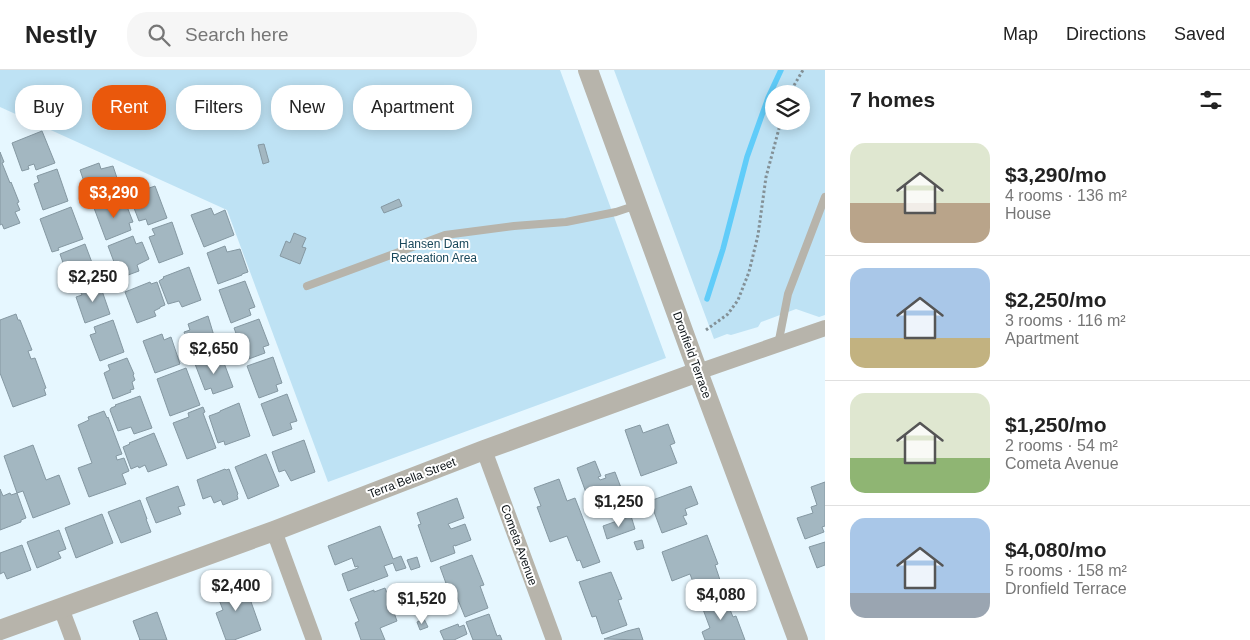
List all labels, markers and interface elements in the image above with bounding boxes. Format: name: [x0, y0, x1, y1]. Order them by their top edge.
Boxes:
search box: [127, 12, 477, 57]
text: Nestly: [25, 21, 97, 48]
icon: search: [145, 21, 173, 49]
text: Search here: [185, 24, 289, 45]
text: Map: [1003, 24, 1038, 44]
text: Directions: [1066, 24, 1146, 44]
text: Saved: [1174, 24, 1225, 44]
chip: Buy: [15, 85, 82, 130]
chip: Rent: [92, 85, 166, 130]
chip: Filters: [176, 85, 261, 130]
chip: New: [271, 85, 343, 130]
chip: Apartment: [353, 85, 472, 130]
map controls: [765, 85, 810, 130]
button: layers: [765, 85, 810, 130]
icon: filters: [1197, 86, 1225, 114]
text: 7 homes: [850, 88, 935, 111]
icon: home: [890, 163, 950, 223]
text: $3,290/mo: [1005, 163, 1107, 186]
pin: $3,290: [73, 176, 155, 219]
text: $3,290: [90, 184, 138, 201]
text: 4 rooms · 136 m²: [1005, 187, 1127, 204]
text: House: [1005, 205, 1051, 222]
park label: Hansen Dam Recreation Area: [391, 237, 477, 265]
pin: $2,250: [52, 260, 134, 303]
text: $2,250: [69, 268, 117, 285]
icon: home: [890, 288, 950, 348]
text: $2,250/mo: [1005, 288, 1107, 311]
street label: Dronfield Terrace: [670, 310, 714, 401]
text: 3 rooms · 116 m²: [1005, 312, 1126, 329]
text: Apartment: [1005, 330, 1079, 347]
pin: $2,650: [173, 332, 255, 375]
text: $2,650: [190, 340, 238, 357]
icon: home: [890, 413, 950, 473]
text: $1,250/mo: [1005, 413, 1107, 436]
text: 2 rooms · 54 m²: [1005, 437, 1118, 454]
street label: Terra Bella Street: [366, 455, 458, 501]
text: Cometa Avenue: [1005, 455, 1119, 472]
pin: $1,250: [578, 486, 660, 528]
text: $1,250: [595, 493, 643, 510]
street label: Cometa Avenue: [498, 503, 540, 588]
icon: home: [890, 538, 950, 598]
text: $4,080/mo: [1005, 538, 1107, 561]
text: 5 rooms · 158 m²: [1005, 562, 1127, 579]
pin: $2,400: [195, 570, 277, 612]
text: $2,400: [212, 577, 260, 594]
pin: $4,080: [680, 578, 762, 621]
text: Dronfield Terrace: [1005, 580, 1127, 597]
pin: $1,520: [381, 582, 463, 625]
text: $4,080: [697, 586, 745, 603]
text: $1,520: [398, 590, 446, 607]

